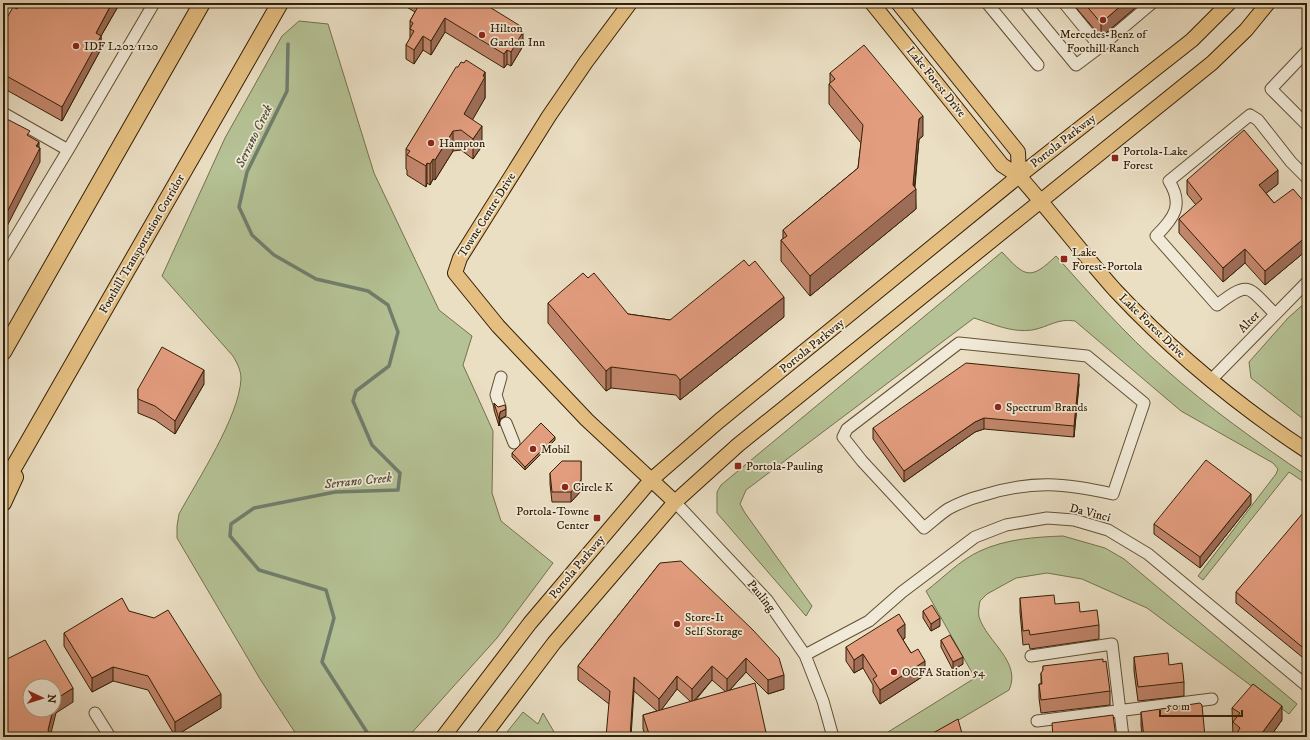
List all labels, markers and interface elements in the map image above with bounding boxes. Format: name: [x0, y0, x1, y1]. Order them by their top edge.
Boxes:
marker: Mercedes-Benz of Foothill Ranch: [1098, 15, 1108, 25]
place label: Hilton Garden Inn: [490, 21, 546, 50]
place label: Mercedes-Benz of Foothill Ranch: [1060, 27, 1148, 56]
marker: Hilton Garden Inn: [477, 30, 487, 40]
place label: IDF L202 1120: [84, 39, 158, 54]
marker: IDF L202 1120: [71, 41, 81, 51]
street label: Lake Forest Drive: [903, 44, 969, 120]
water label: Serrano Creek: [232, 102, 276, 171]
street label: Portola Parkway: [1027, 111, 1099, 171]
place label: Hampton: [439, 136, 486, 151]
marker: Hampton: [426, 138, 436, 148]
place label: Portola-Lake Forest: [1123, 144, 1188, 173]
marker: Portola-Lake Forest: [1110, 153, 1120, 163]
street label: Towne Centre Drive: [455, 170, 519, 260]
street label: Foothill Transportation Corridor: [96, 171, 188, 316]
place label: Lake Forest-Portola: [1072, 245, 1143, 274]
marker: Lake Forest-Portola: [1059, 254, 1069, 264]
street label: Lake Forest Drive: [1116, 291, 1188, 361]
street label: Alter: [1235, 308, 1263, 336]
street label: Portola Parkway: [777, 315, 848, 377]
place label: Spectrum Brands: [1006, 400, 1087, 415]
marker: Spectrum Brands: [993, 402, 1003, 412]
place label: Mobil: [541, 442, 570, 457]
marker: Mobil: [528, 444, 538, 454]
place label: Portola-Pauling: [746, 459, 823, 474]
marker: Portola-Pauling: [733, 461, 743, 471]
water label: Serrano Creek: [322, 469, 393, 493]
place label: Circle K: [573, 480, 614, 495]
marker: Circle K: [560, 482, 570, 492]
street label: Da Vinci: [1068, 501, 1112, 525]
place label: Portola-Towne Center: [516, 504, 590, 533]
marker: Portola-Towne Center: [592, 513, 602, 523]
street label: Portola Parkway: [546, 532, 608, 602]
street label: Pauling: [744, 577, 778, 615]
place label: Store-It Self Storage: [685, 610, 743, 639]
marker: Store-It Self Storage: [672, 619, 682, 629]
place label: OCFA Station 54: [902, 665, 986, 680]
marker: OCFA Station 54: [889, 667, 899, 677]
north arrow: [22, 678, 62, 718]
scale bar: [1160, 692, 1242, 718]
text: N: [44, 694, 58, 704]
text: 50 m: [1166, 699, 1190, 714]

